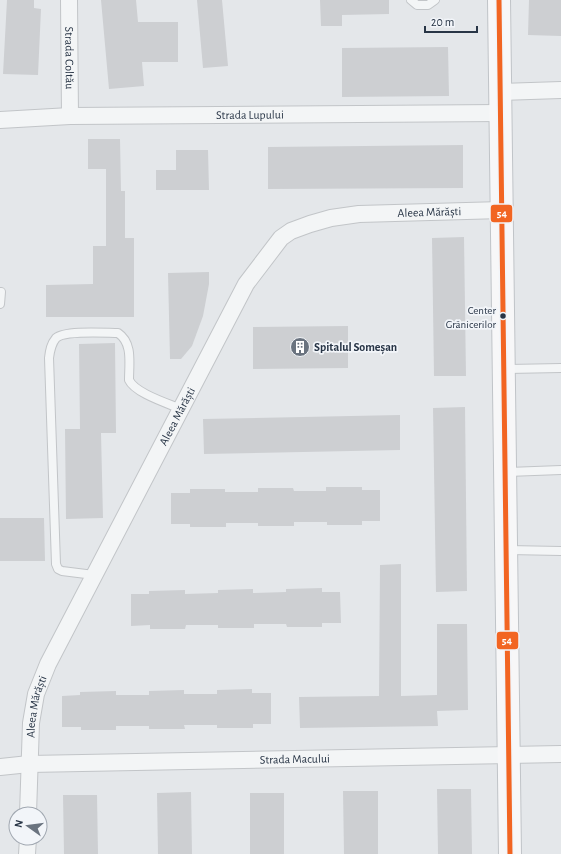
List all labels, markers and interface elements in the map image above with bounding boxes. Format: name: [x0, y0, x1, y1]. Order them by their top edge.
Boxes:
scale bar: [425, 8, 477, 34]
text: 20 m: [431, 16, 454, 28]
street label: Strada Coltău: [63, 26, 76, 90]
street label: Strada Lupului: [216, 109, 284, 121]
line badge: 54: [490, 204, 513, 223]
street label: Aleea Mărăști: [397, 205, 461, 219]
text: 54: [497, 208, 508, 219]
place label: Center Grănicerilor: [446, 305, 496, 330]
marker: Center Grănicerilor: [498, 311, 508, 321]
building icon: Spitalul Someșan: [289, 336, 311, 358]
place label: Spitalul Someșan: [314, 341, 397, 355]
street label: Aleea Mărăști: [157, 385, 197, 447]
line badge: 54: [496, 631, 519, 650]
text: 54: [502, 635, 513, 646]
street label: Aleea Mărăști: [25, 674, 49, 738]
street label: Strada Macului: [260, 752, 330, 766]
north arrow: [8, 806, 48, 846]
text: N: [13, 819, 25, 829]

